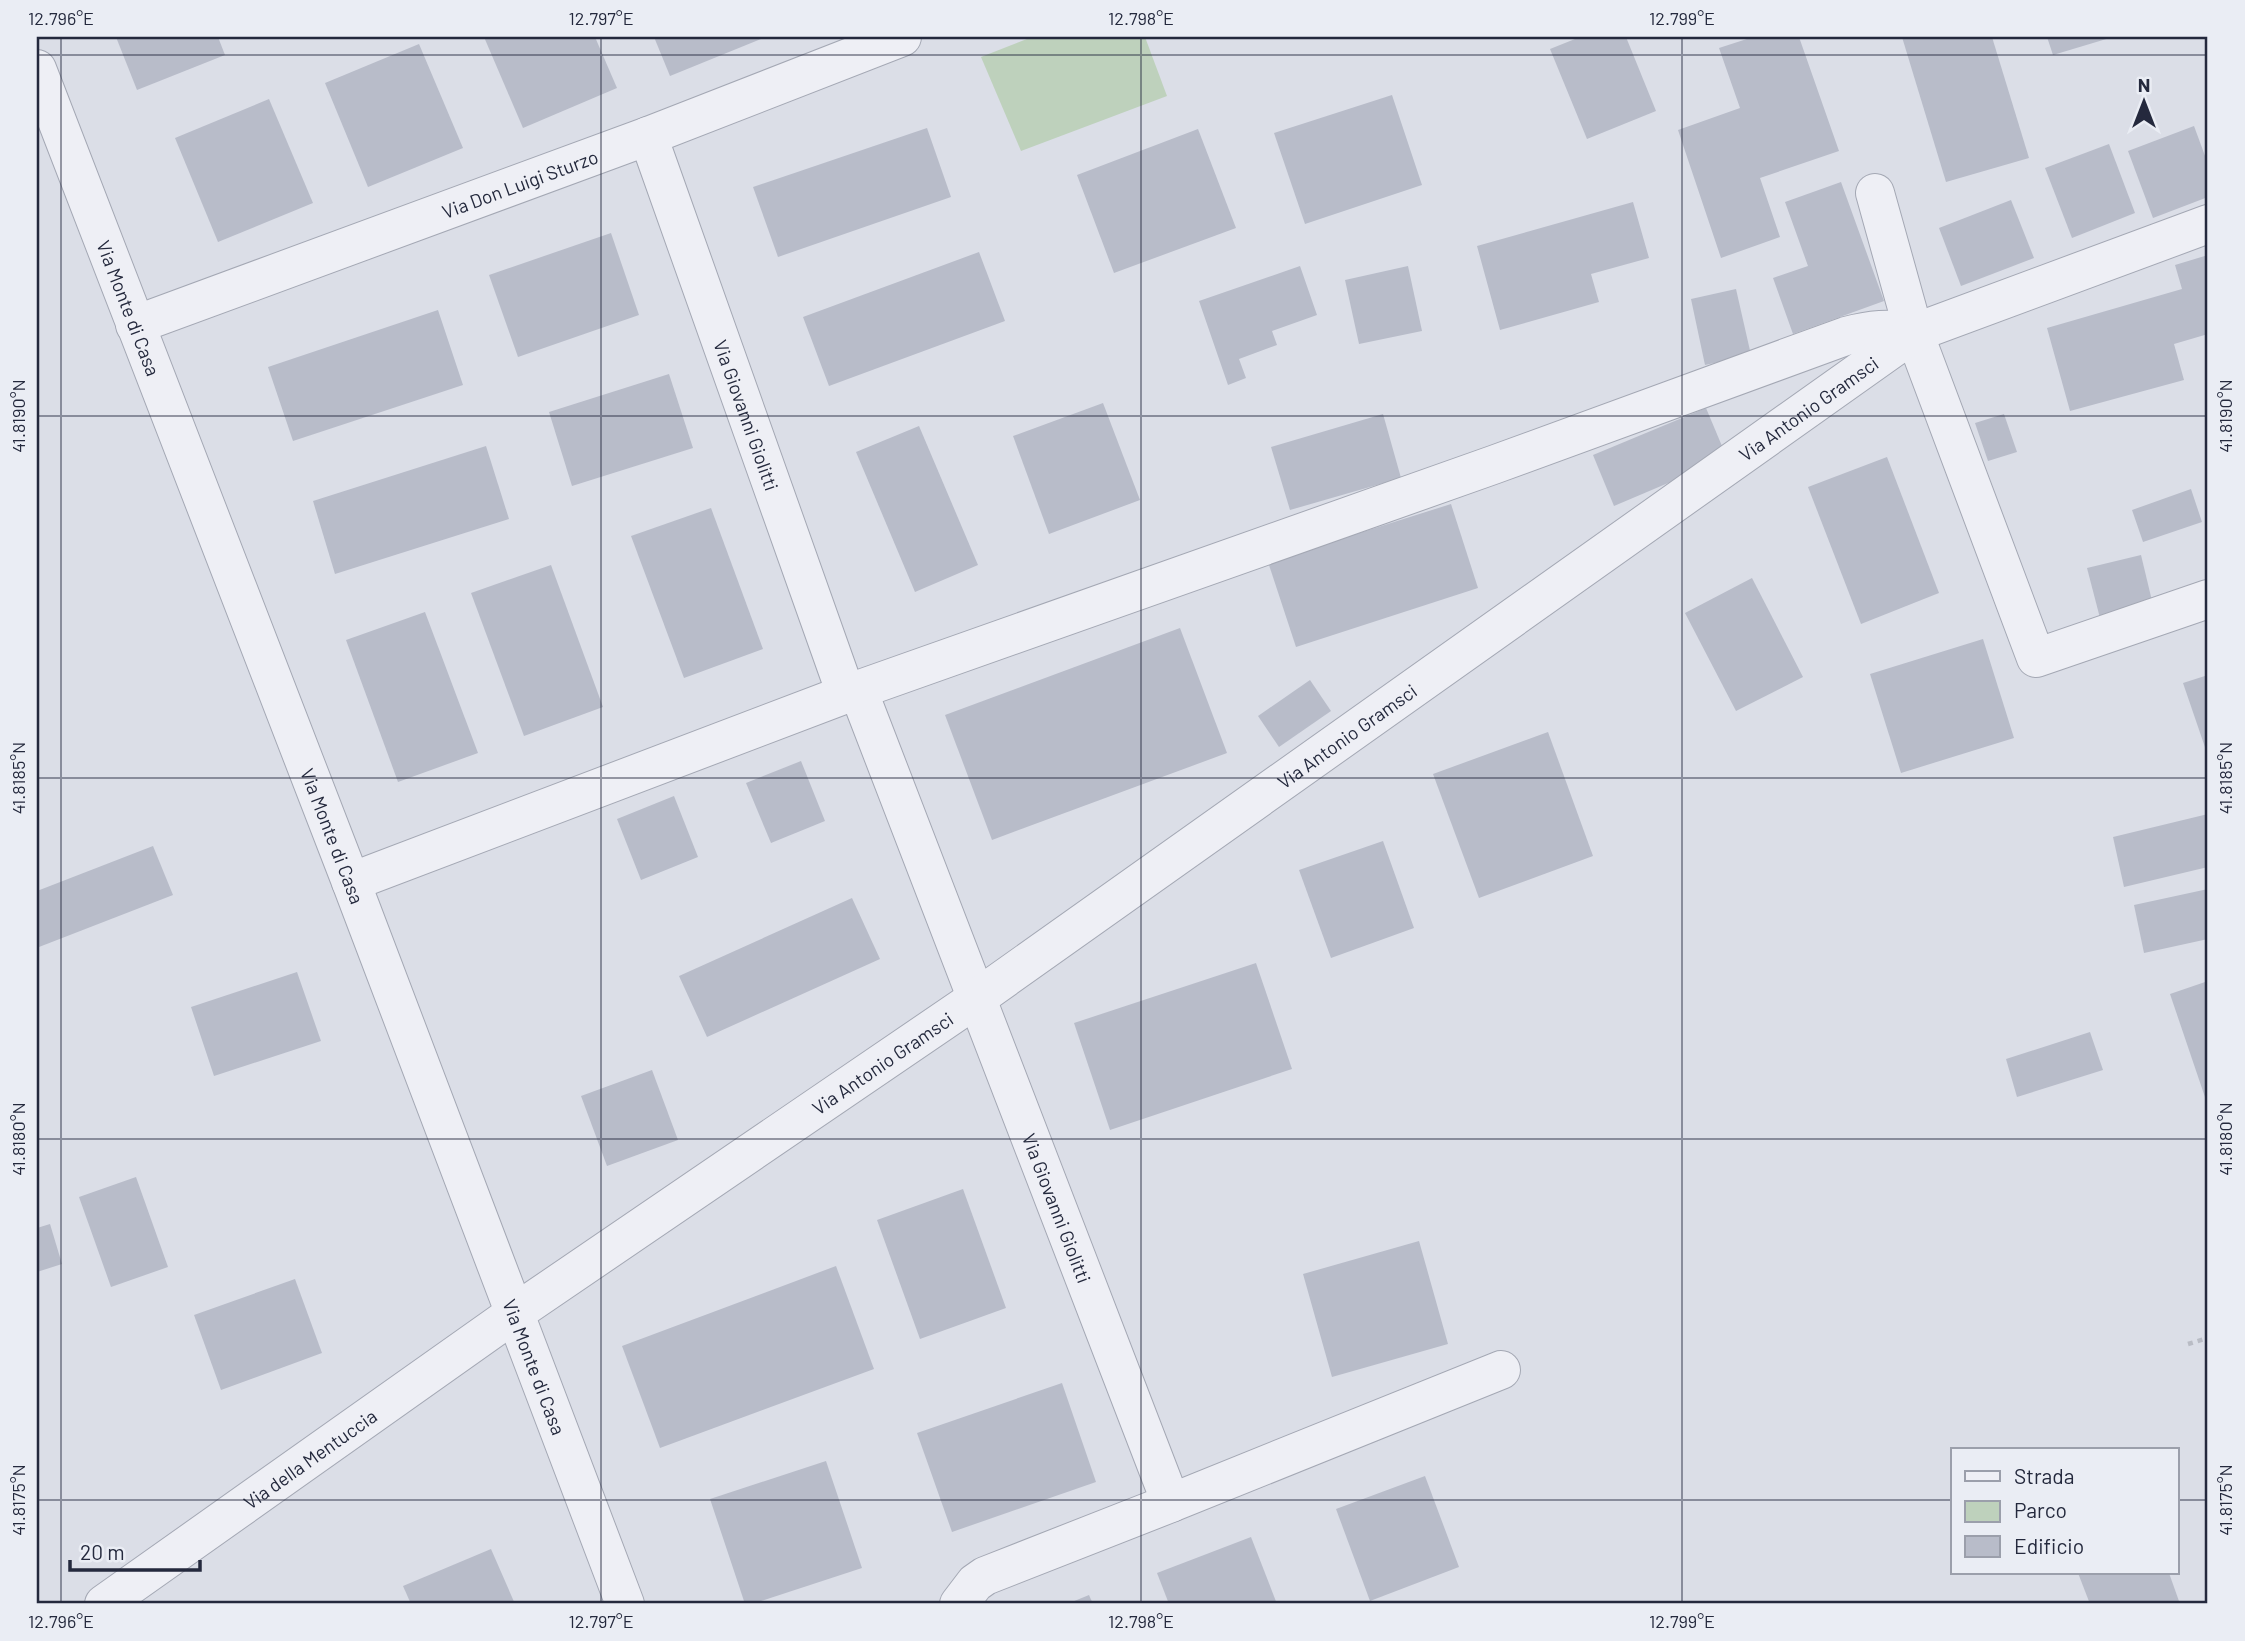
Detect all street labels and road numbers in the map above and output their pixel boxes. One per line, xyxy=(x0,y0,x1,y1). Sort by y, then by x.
street label: Via Don Luigi Sturzo xyxy=(439,144,601,222)
street label: Via Monte di Casa xyxy=(93,237,166,379)
street label: Via Giovanni Giolitti xyxy=(710,336,784,494)
street label: Via Antonio Gramsci xyxy=(1734,351,1882,465)
street label: Via Antonio Gramsci xyxy=(1272,678,1421,793)
street label: Via Monte di Casa xyxy=(297,765,370,907)
street label: Via Antonio Gramsci xyxy=(807,1007,957,1119)
street label: Via Giovanni Giolitti xyxy=(1018,1130,1097,1286)
street label: Via Monte di Casa xyxy=(499,1296,571,1438)
street label: Via della Mentuccia xyxy=(239,1403,381,1513)

